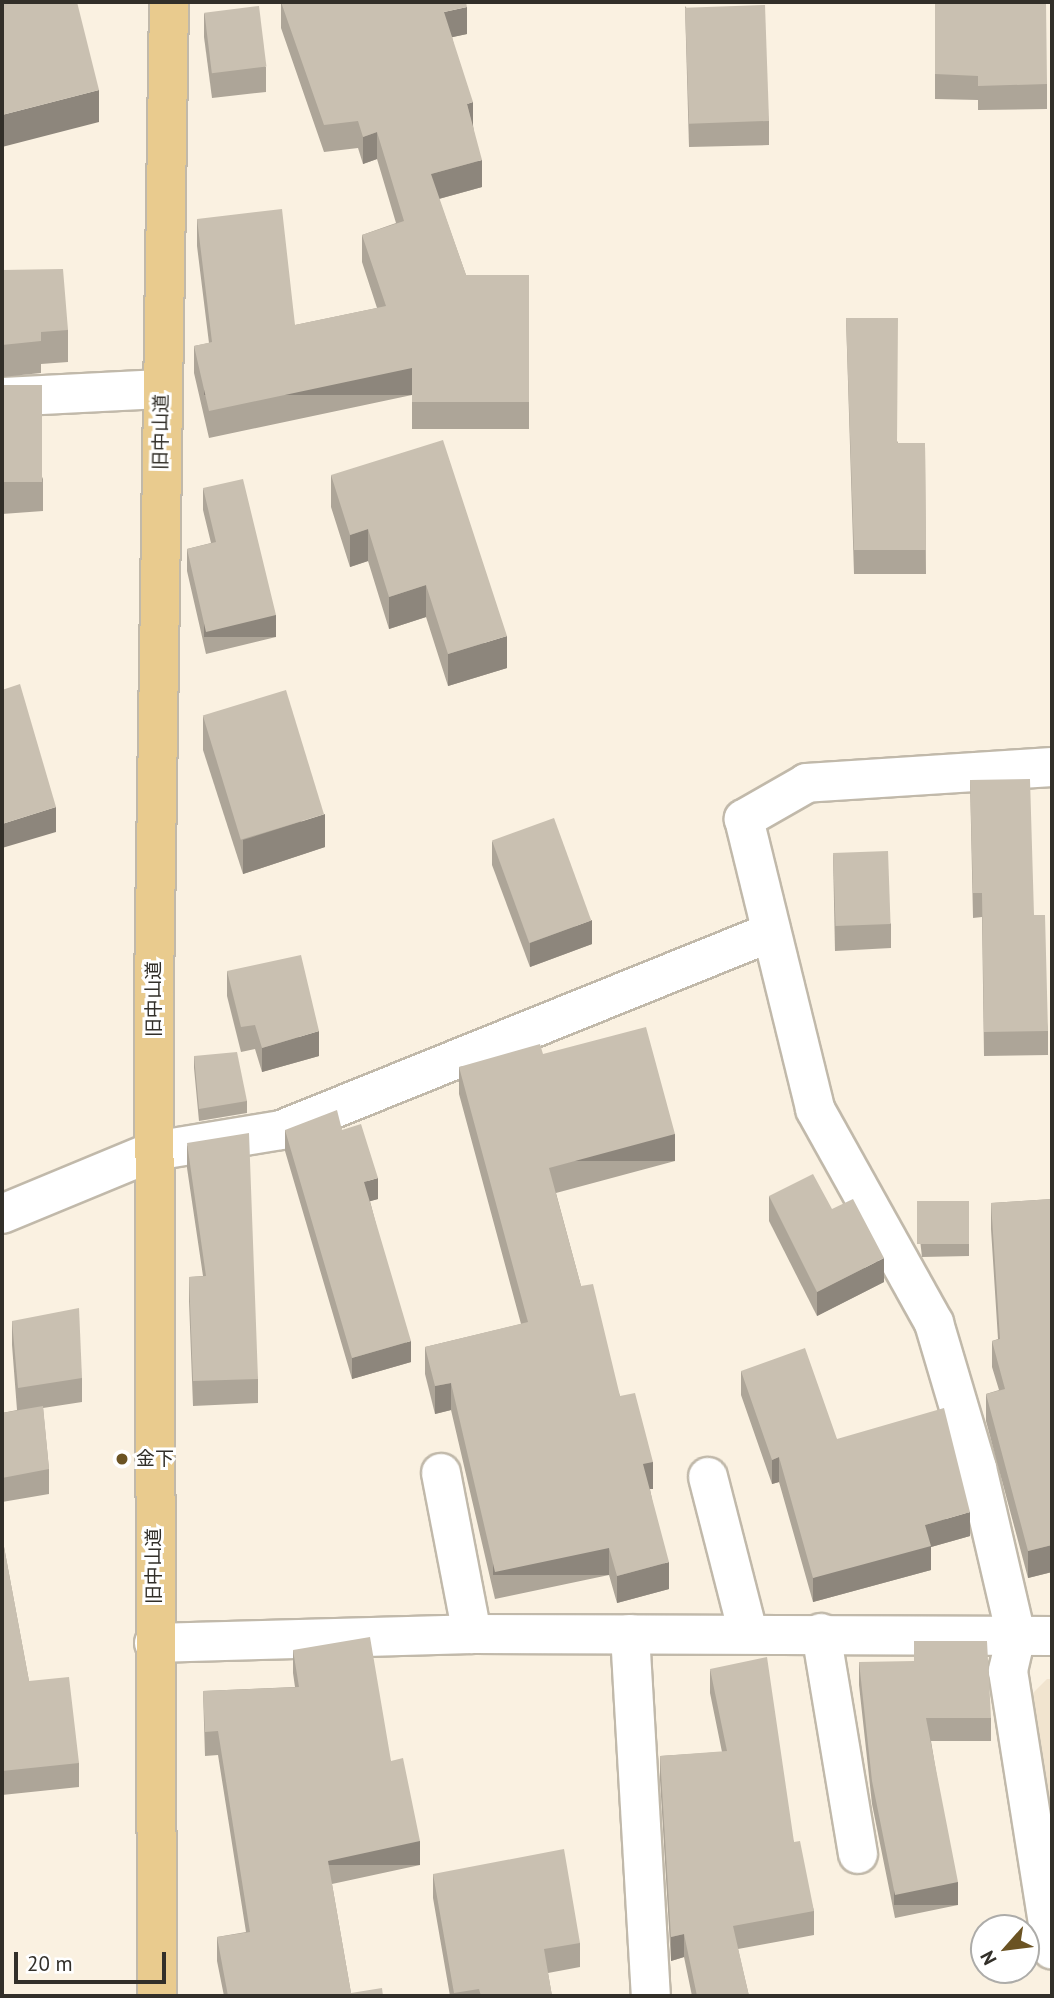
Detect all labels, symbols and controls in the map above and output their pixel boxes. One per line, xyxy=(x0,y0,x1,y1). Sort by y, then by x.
street label: 旧中山道 xyxy=(149,394,173,470)
street label: 旧中山道 xyxy=(143,961,165,1037)
place label: 金下 xyxy=(136,1448,174,1470)
marker: 金下 xyxy=(114,1451,130,1467)
street label: 旧中山道 xyxy=(143,1528,165,1604)
north arrow xyxy=(970,1914,1040,1984)
scale bar xyxy=(18,1938,170,1982)
text: N xyxy=(975,1947,1002,1969)
text: 20 m xyxy=(27,1950,73,1977)

